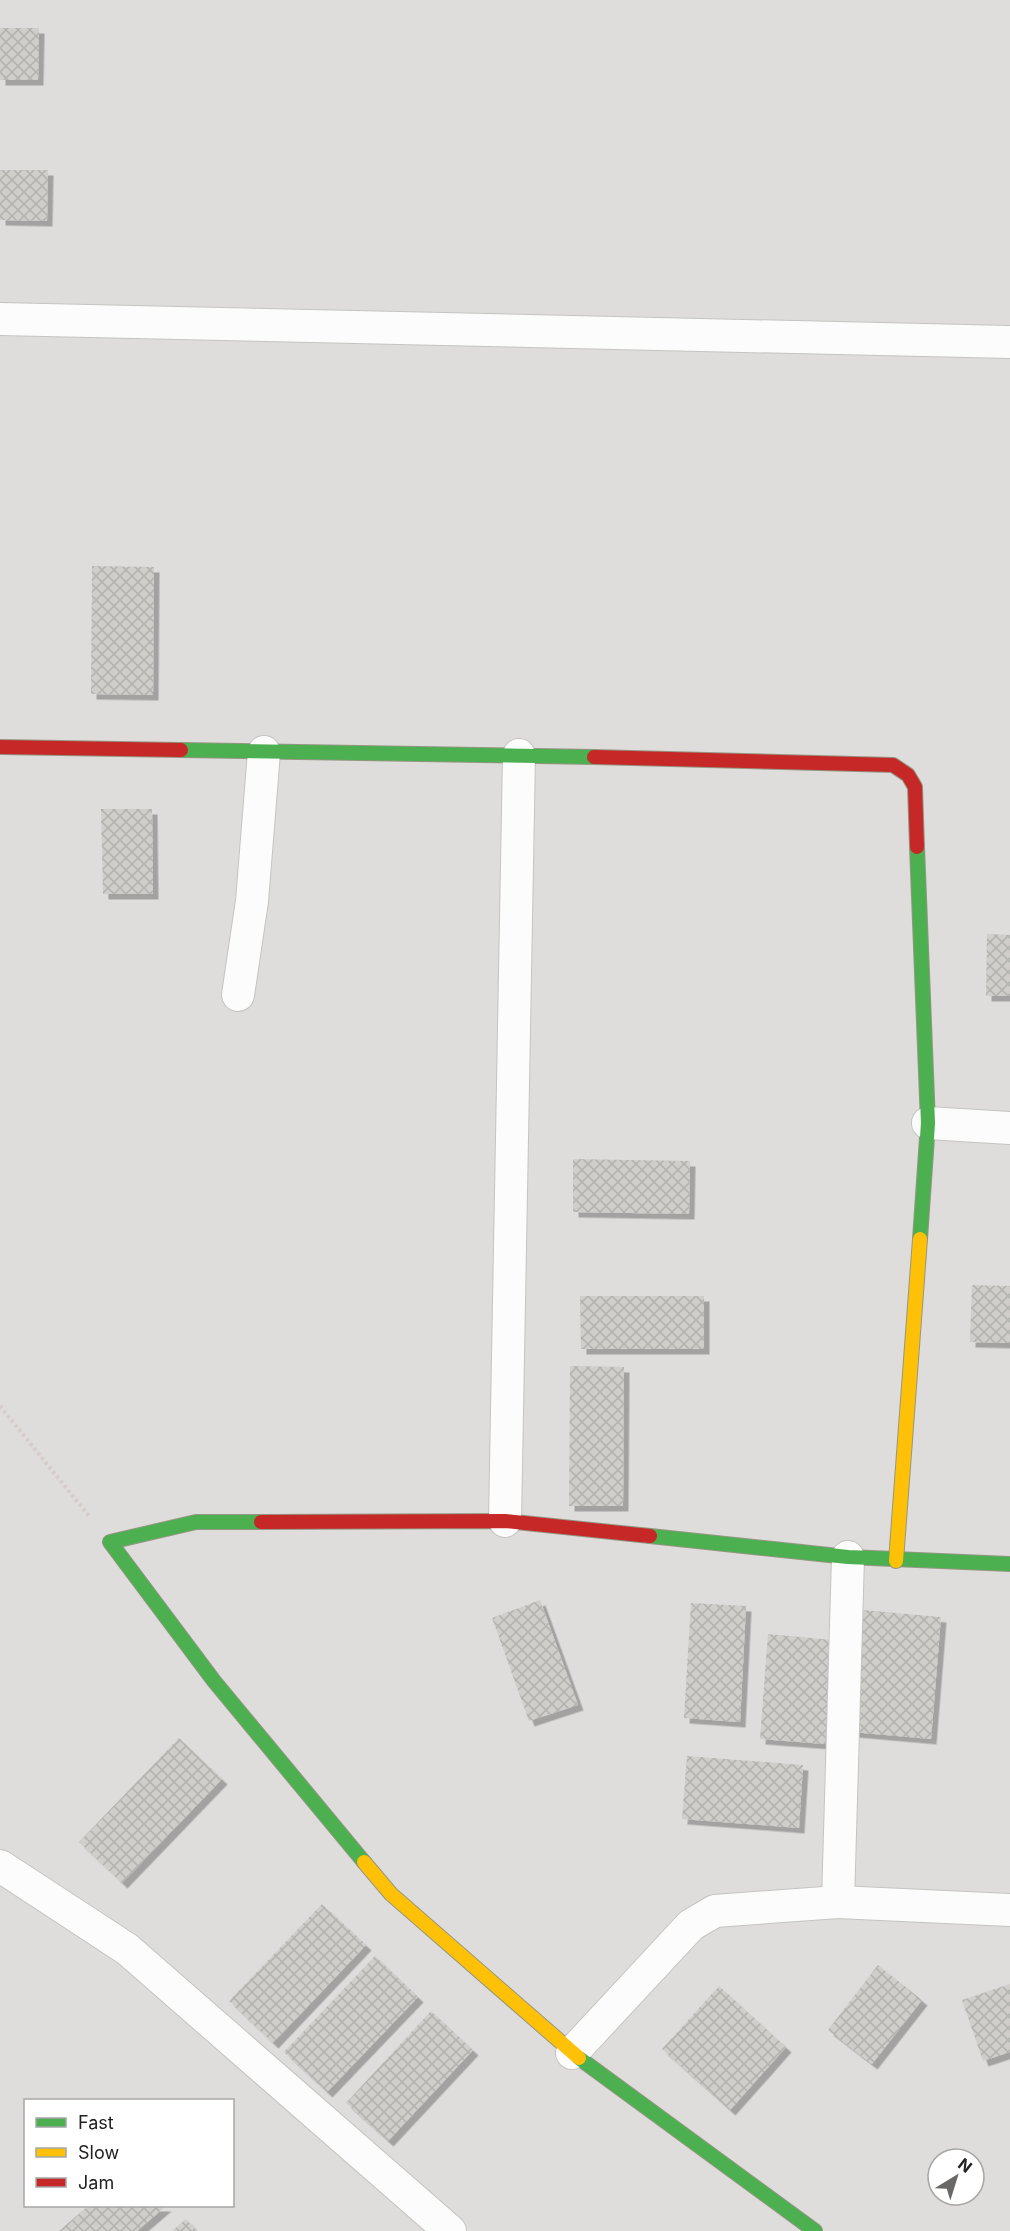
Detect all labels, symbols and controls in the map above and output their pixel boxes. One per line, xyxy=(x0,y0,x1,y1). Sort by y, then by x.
legend xyxy=(24,2099,234,2207)
text: Fast xyxy=(78,2112,114,2133)
text: Slow xyxy=(78,2142,119,2163)
north arrow xyxy=(926,2147,986,2207)
text: N xyxy=(954,2154,976,2177)
text: Jam xyxy=(78,2172,114,2193)

